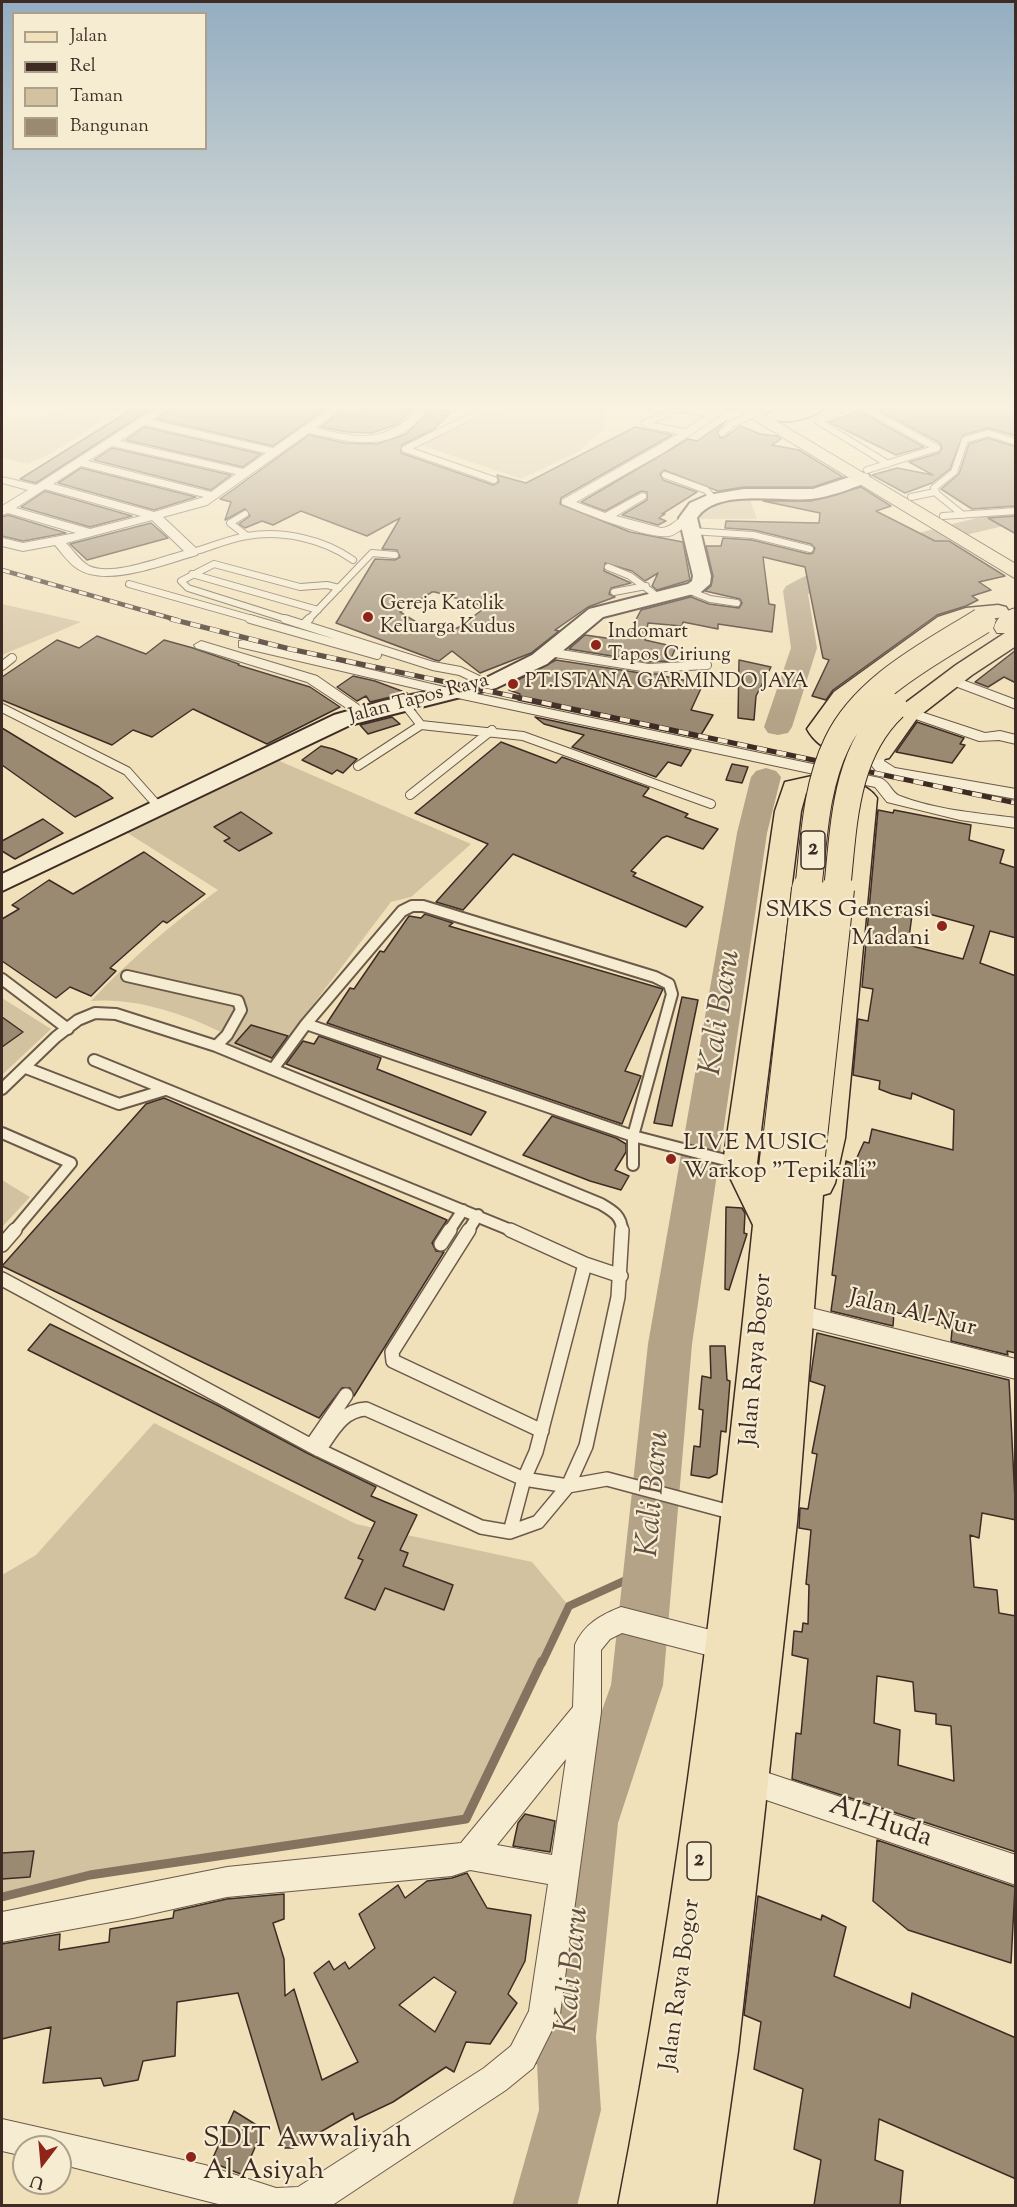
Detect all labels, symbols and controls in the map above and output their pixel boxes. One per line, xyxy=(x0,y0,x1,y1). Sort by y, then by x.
legend xyxy=(12,12,207,150)
text: Jalan xyxy=(70,24,107,50)
text: Rel xyxy=(70,54,96,80)
text: Taman xyxy=(70,84,123,110)
text: Bangunan xyxy=(70,114,149,140)
place label: Gereja Katolik Keluarga Kudus xyxy=(380,594,515,641)
marker: Gereja Katolik Keluarga Kudus xyxy=(361,610,375,624)
place label: Indomart Tapos Ciriung xyxy=(608,622,731,669)
marker: Indomart Tapos Ciriung xyxy=(589,638,603,652)
street label: Jalan Tapos Raya xyxy=(346,670,492,730)
place label: PT.ISTANA GARMINDO JAYA xyxy=(525,672,809,696)
marker: PT.ISTANA GARMINDO JAYA xyxy=(506,677,520,691)
road number: 2 xyxy=(801,831,825,869)
place label: SMKS Generasi Madani xyxy=(765,898,930,954)
marker: SMKS Generasi Madani xyxy=(935,919,949,933)
water label: Kali Baru xyxy=(694,948,752,1078)
place label: LIVE MUSIC Warkop "Tepikali" xyxy=(683,1131,877,1187)
marker: LIVE MUSIC Warkop "Tepikali" xyxy=(664,1152,678,1166)
street label: Jalan Raya Bogor xyxy=(736,1273,780,1447)
street label: Jalan Al-Nur xyxy=(845,1285,979,1345)
water label: Kali Baru xyxy=(631,1429,681,1559)
street label: Al-Huda xyxy=(824,1791,936,1857)
road number: 2 xyxy=(687,1842,711,1880)
street label: Jalan Raya Bogor xyxy=(656,1897,708,2073)
water label: Kali Baru xyxy=(550,1905,600,2035)
place label: SDIT Awwaliyah Al Asiyah xyxy=(203,2124,412,2190)
north arrow xyxy=(12,2135,72,2195)
marker: SDIT Awwaliyah Al Asiyah xyxy=(184,2150,198,2164)
text: U xyxy=(28,2168,47,2194)

